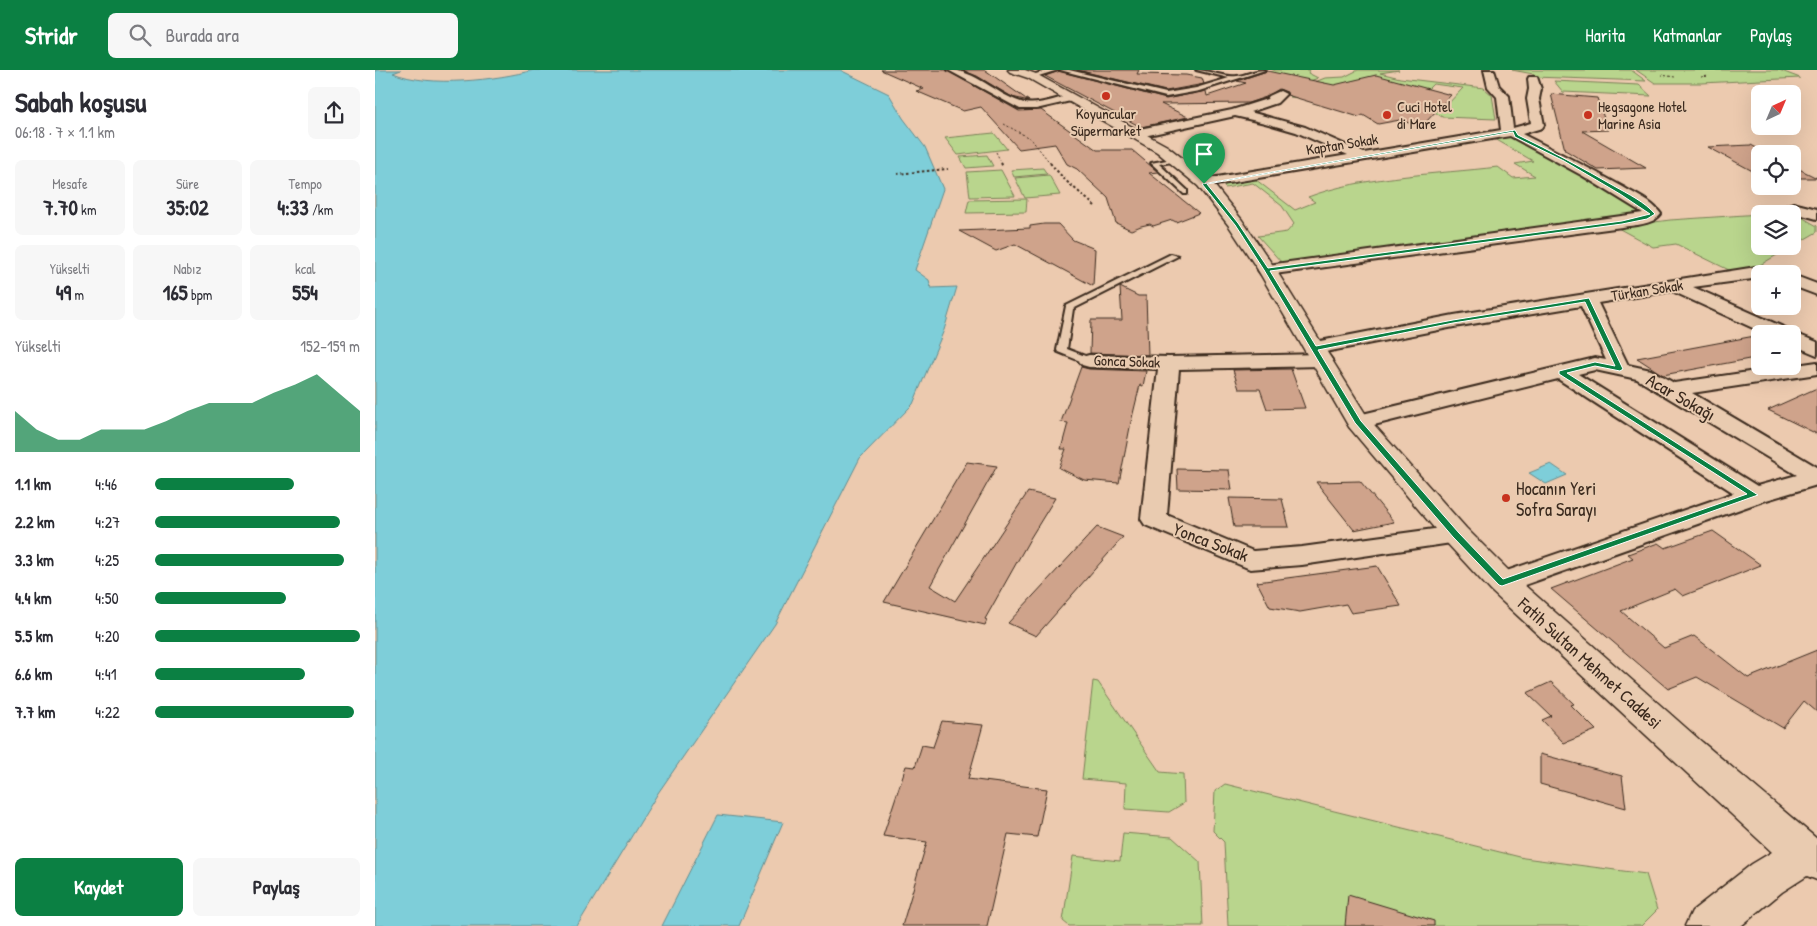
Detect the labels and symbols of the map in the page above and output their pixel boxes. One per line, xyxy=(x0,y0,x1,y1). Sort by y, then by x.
north arrow xyxy=(1751,85,1801,135)
marker: Koyuncular Süpermarket xyxy=(1100,90,1112,102)
place label: Cuci Hotel di Mare xyxy=(1397,96,1452,134)
place label: Hegsagone Hotel Marine Asia xyxy=(1598,96,1686,134)
place label: Koyuncular Süpermarket xyxy=(1071,103,1142,141)
marker: Cuci Hotel di Mare xyxy=(1381,109,1393,121)
marker: Hegsagone Hotel Marine Asia xyxy=(1582,109,1594,121)
street label: Kaptan Sokak xyxy=(1304,128,1380,160)
pin xyxy=(1183,133,1225,184)
street label: Türkan Sokak xyxy=(1610,274,1684,306)
street label: Gonca Sokak xyxy=(1093,349,1161,373)
street label: Acar Sokağı xyxy=(1642,367,1720,427)
place label: Hocanın Yeri Sofra Sarayı xyxy=(1516,476,1597,522)
marker: Hocanın Yeri Sofra Sarayı xyxy=(1500,492,1512,504)
street label: Yonca Sokak xyxy=(1170,516,1253,568)
street label: Fatih Sultan Mehmet Caddesi xyxy=(1512,591,1667,734)

